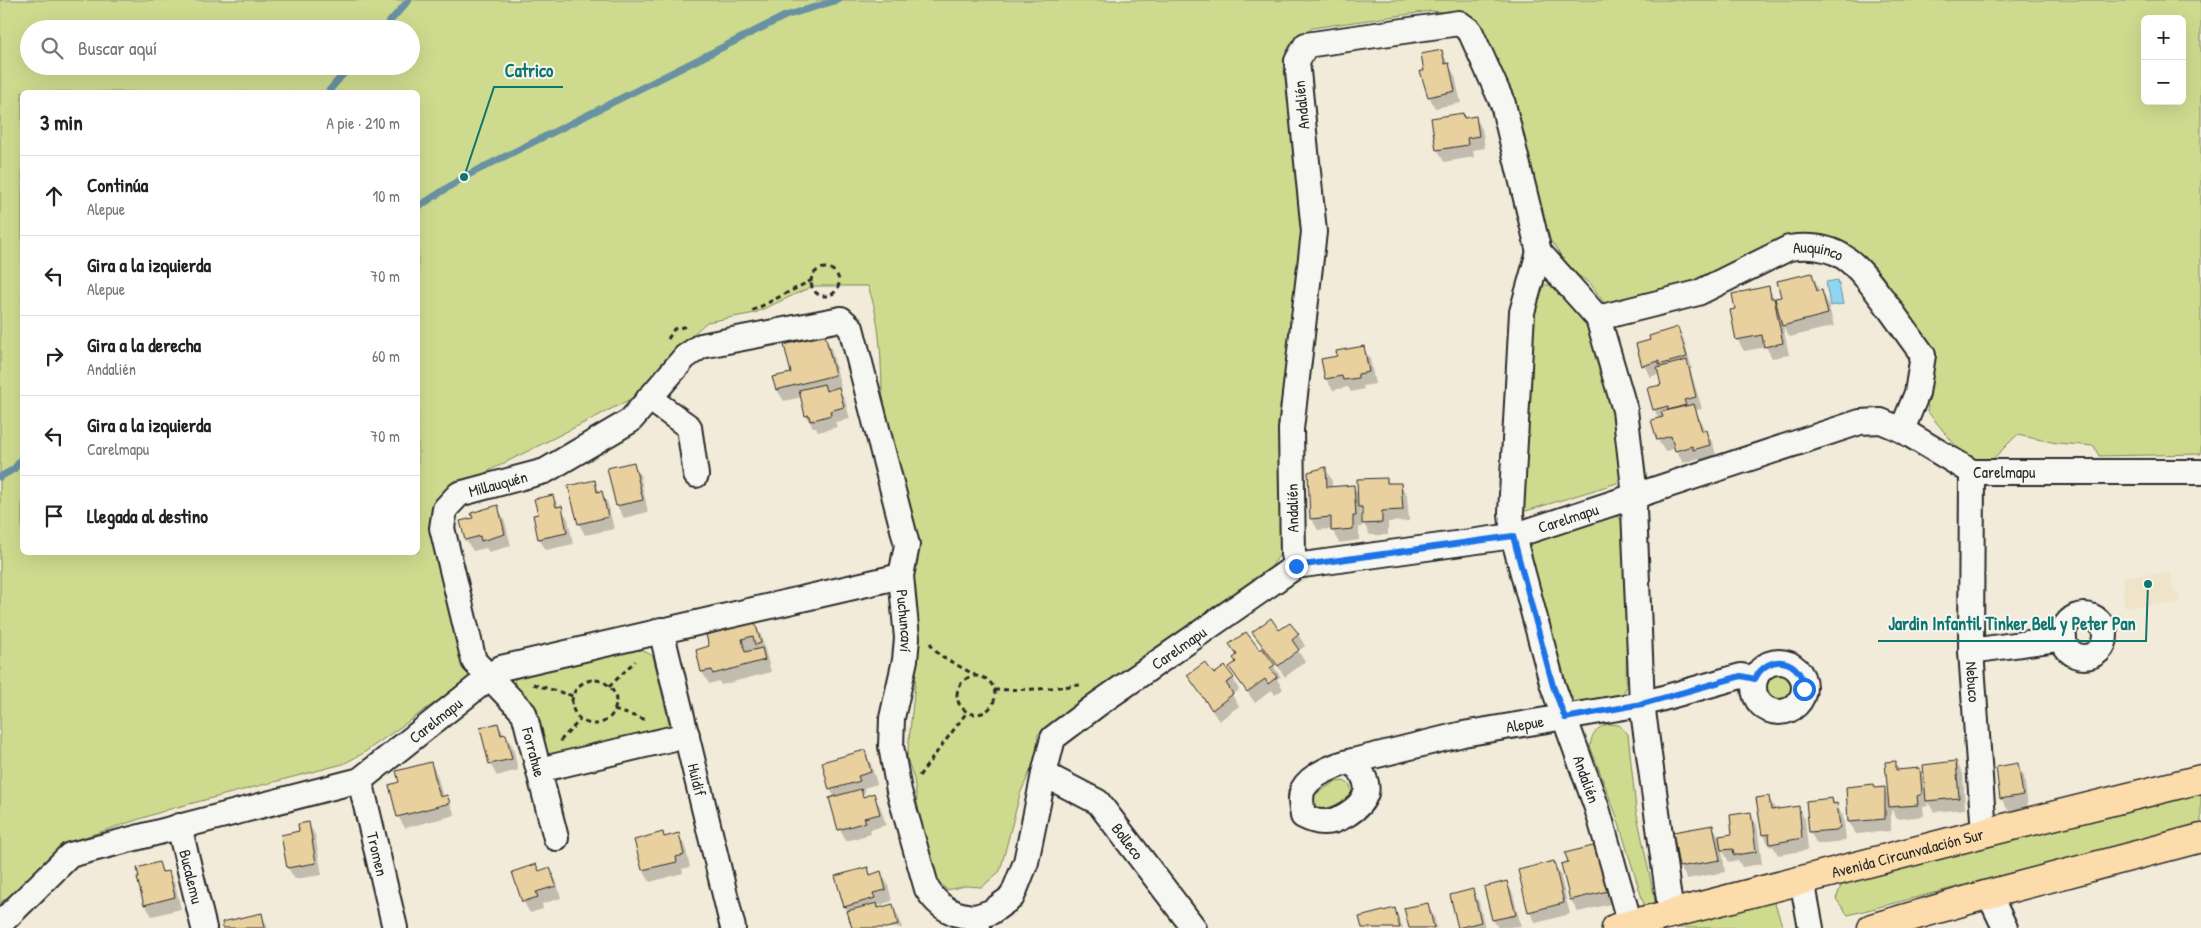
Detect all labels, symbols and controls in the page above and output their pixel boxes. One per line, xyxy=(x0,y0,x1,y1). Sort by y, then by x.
map controls xyxy=(2141,15,2186,105)
button: + xyxy=(2141,15,2186,60)
search box xyxy=(20,20,420,75)
icon: search xyxy=(38,34,66,62)
text: Buscar aquí xyxy=(78,35,157,61)
callout: Catrico xyxy=(494,54,563,87)
text: Catrico xyxy=(505,58,554,83)
button: − xyxy=(2141,60,2186,105)
street label: Andalién xyxy=(1287,79,1315,131)
text: 3 min xyxy=(40,108,83,137)
text: A pie · 210 m xyxy=(326,112,400,134)
text: Continúa xyxy=(87,172,148,198)
icon: ahead xyxy=(40,182,68,210)
text: 10 m xyxy=(372,185,400,207)
text: Alepue xyxy=(87,198,125,220)
street label: Auquinco xyxy=(1792,236,1848,266)
text: Gira a la izquierda xyxy=(87,252,211,278)
icon: left xyxy=(40,262,68,290)
text: 70 m xyxy=(370,265,400,287)
text: Alepue xyxy=(87,278,125,300)
text: Gira a la derecha xyxy=(87,332,201,358)
icon: right xyxy=(40,342,68,370)
text: 60 m xyxy=(372,345,400,367)
text: Andalién xyxy=(87,358,136,380)
text: Gira a la izquierda xyxy=(87,412,211,438)
icon: left xyxy=(40,422,68,450)
text: 70 m xyxy=(370,425,400,447)
text: Carelmapu xyxy=(87,438,149,460)
street label: Carelmapu xyxy=(1973,461,2036,483)
street label: Millauquén xyxy=(466,465,530,502)
street label: Andalién xyxy=(1281,483,1303,533)
street label: Carelmapu xyxy=(1535,498,1602,538)
icon: arrive xyxy=(40,502,68,530)
text: Llegada al destino xyxy=(87,503,208,529)
route end xyxy=(1285,555,1308,578)
street label: Puchuncaví xyxy=(891,588,918,653)
callout: Jardin Infantil Tinker Bell y Peter Pan xyxy=(1878,608,2146,641)
text: Jardin Infantil Tinker Bell y Peter Pan xyxy=(1888,611,2136,637)
street label: Carelmapu xyxy=(1147,621,1211,675)
street label: Nebuco xyxy=(1961,661,1986,703)
route start xyxy=(1793,678,1816,701)
street label: Carelmapu xyxy=(404,692,467,748)
street label: Alepue xyxy=(1504,710,1546,738)
street label: Forrahue xyxy=(517,724,551,780)
street label: Andalién xyxy=(1568,752,1605,806)
street label: Huidif xyxy=(683,761,712,799)
street label: Bolleco xyxy=(1107,818,1149,864)
street label: Avenida Circunvalación Sur xyxy=(1829,823,1986,883)
street label: Tromen xyxy=(362,830,393,878)
street label: Bucalemu xyxy=(174,847,209,906)

